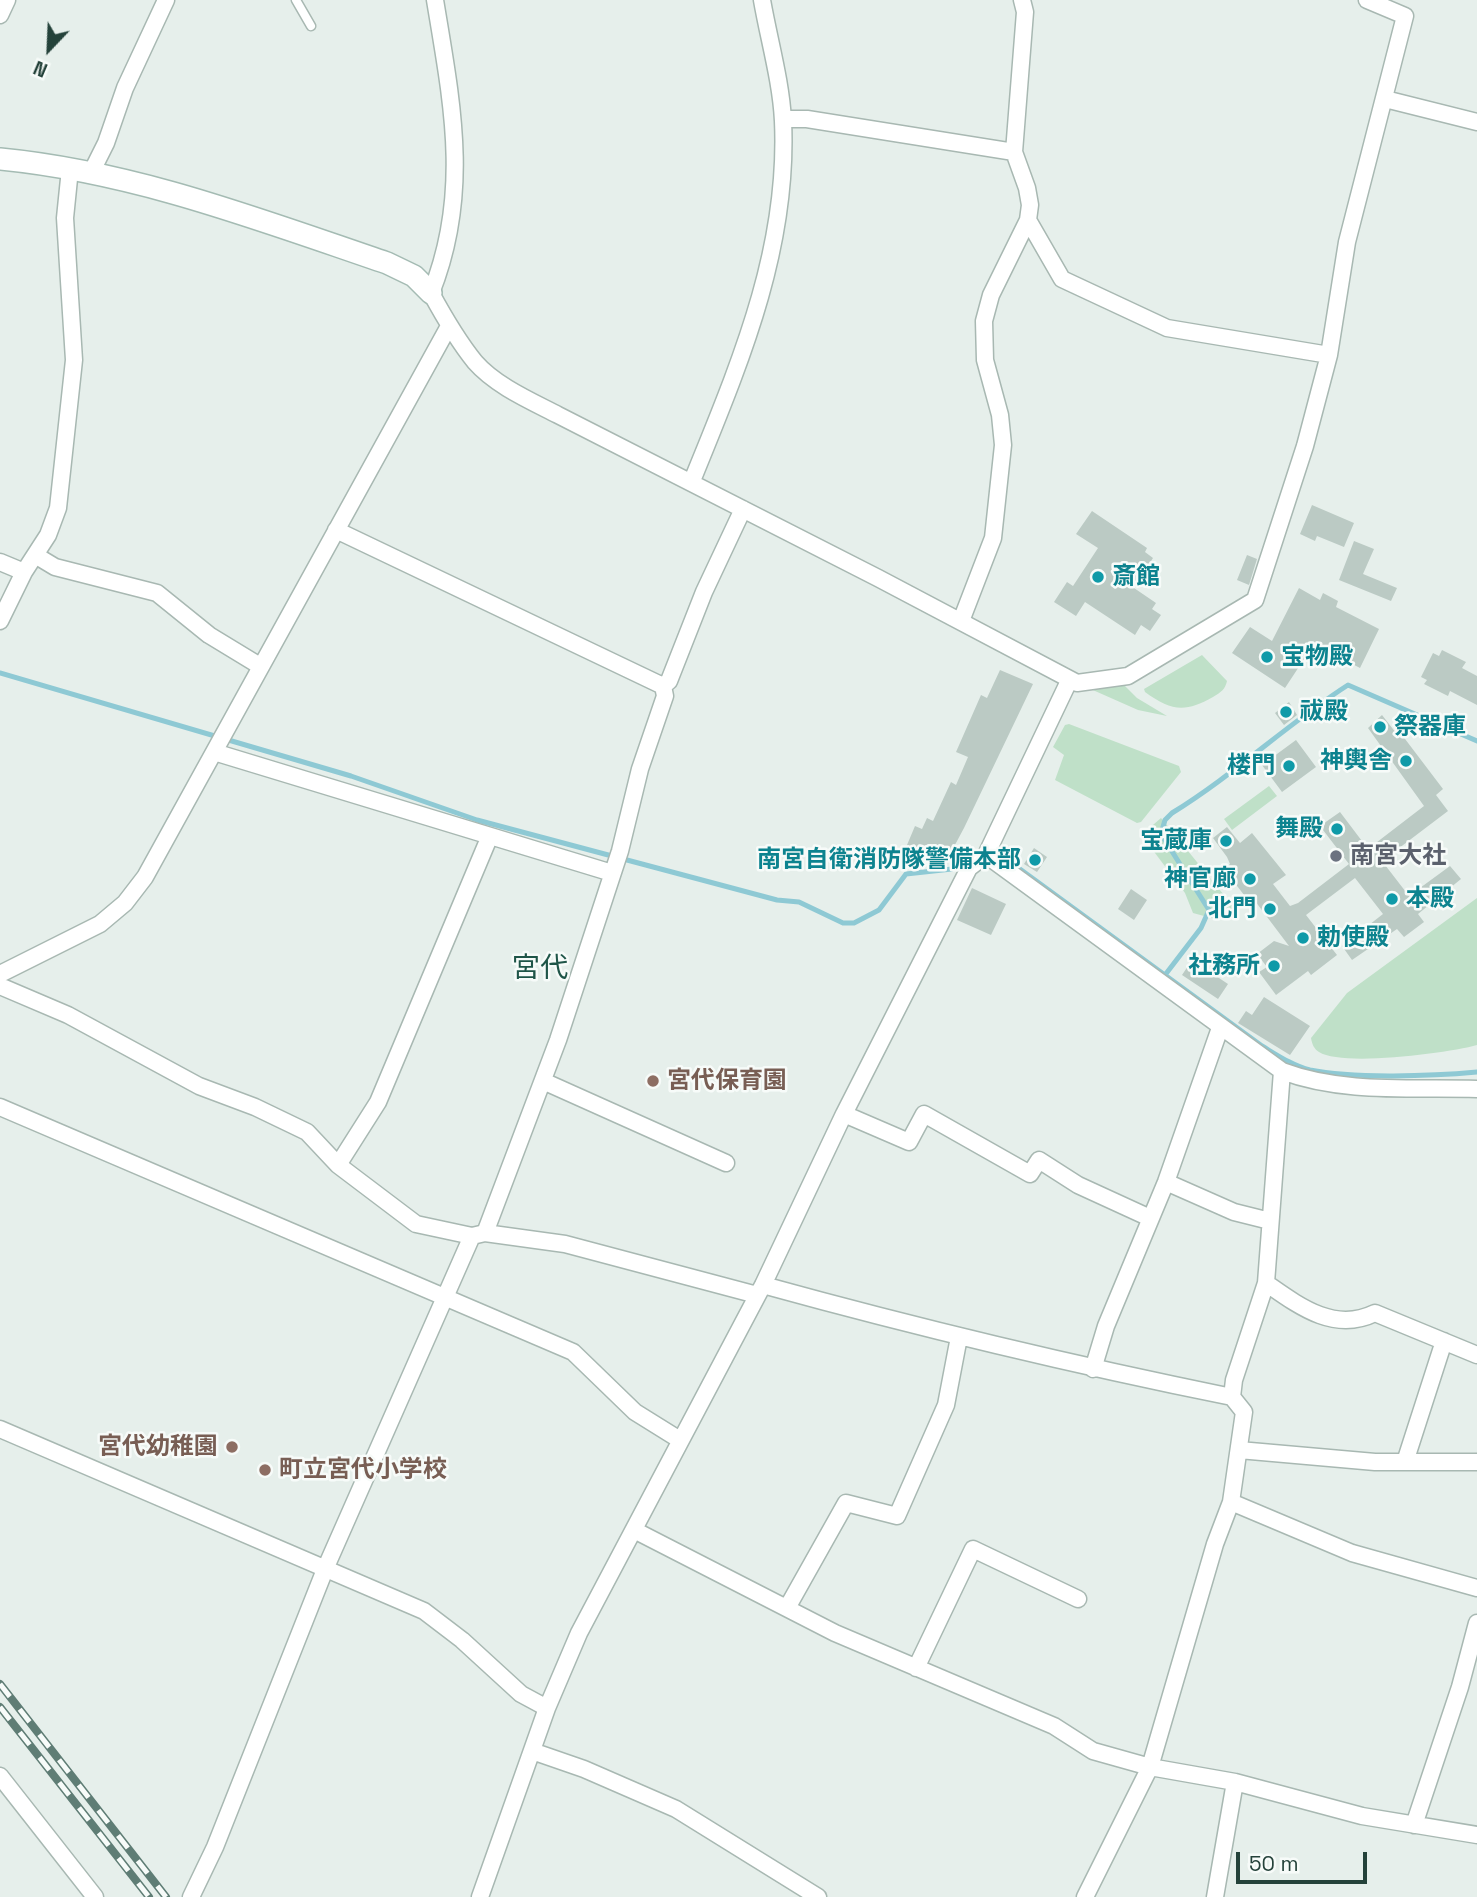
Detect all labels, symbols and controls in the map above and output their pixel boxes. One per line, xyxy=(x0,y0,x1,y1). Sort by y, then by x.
north arrow xyxy=(14,14,84,84)
text: N xyxy=(30,55,51,83)
place label: 斎館 xyxy=(1112,563,1160,591)
marker: 斎館 xyxy=(1090,569,1106,585)
place label: 宝物殿 xyxy=(1281,643,1353,671)
marker: 宝物殿 xyxy=(1259,649,1275,665)
place label: 祓殿 xyxy=(1300,698,1348,726)
marker: 祓殿 xyxy=(1278,704,1294,720)
place label: 祭器庫 xyxy=(1394,713,1466,741)
marker: 祭器庫 xyxy=(1372,719,1388,735)
place label: 神輿舎 xyxy=(1320,747,1392,775)
place label: 楼門 xyxy=(1227,752,1275,780)
marker: 神輿舎 xyxy=(1398,753,1414,769)
marker: 楼門 xyxy=(1281,758,1297,774)
place label: 舞殿 xyxy=(1275,815,1323,843)
marker: 舞殿 xyxy=(1329,821,1345,837)
place label: 宝蔵庫 xyxy=(1140,827,1212,855)
marker: 宝蔵庫 xyxy=(1218,833,1234,849)
place label: 南宮大社 xyxy=(1350,842,1446,870)
place label: 南宮自衛消防隊警備本部 xyxy=(757,846,1021,874)
marker: 南宮大社 xyxy=(1328,848,1344,864)
marker: 南宮自衛消防隊警備本部 xyxy=(1027,852,1043,868)
place label: 神官廊 xyxy=(1164,865,1236,893)
marker: 神官廊 xyxy=(1242,871,1258,887)
place label: 本殿 xyxy=(1406,885,1454,913)
marker: 本殿 xyxy=(1384,891,1400,907)
place label: 北門 xyxy=(1208,895,1256,923)
marker: 北門 xyxy=(1262,901,1278,917)
place label: 勅使殿 xyxy=(1317,924,1389,952)
marker: 勅使殿 xyxy=(1295,930,1311,946)
district label: 宮代 xyxy=(512,952,568,986)
place label: 社務所 xyxy=(1188,952,1260,980)
marker: 社務所 xyxy=(1266,958,1282,974)
place label: 宮代保育園 xyxy=(667,1067,787,1095)
marker: 宮代保育園 xyxy=(645,1073,661,1089)
place label: 宮代幼稚園 xyxy=(98,1433,218,1461)
marker: 宮代幼稚園 xyxy=(224,1439,240,1455)
place label: 町立宮代小学校 xyxy=(279,1456,447,1484)
marker: 町立宮代小学校 xyxy=(257,1462,273,1478)
scale bar xyxy=(1239,1838,1370,1882)
text: 50 m xyxy=(1249,1850,1299,1877)

